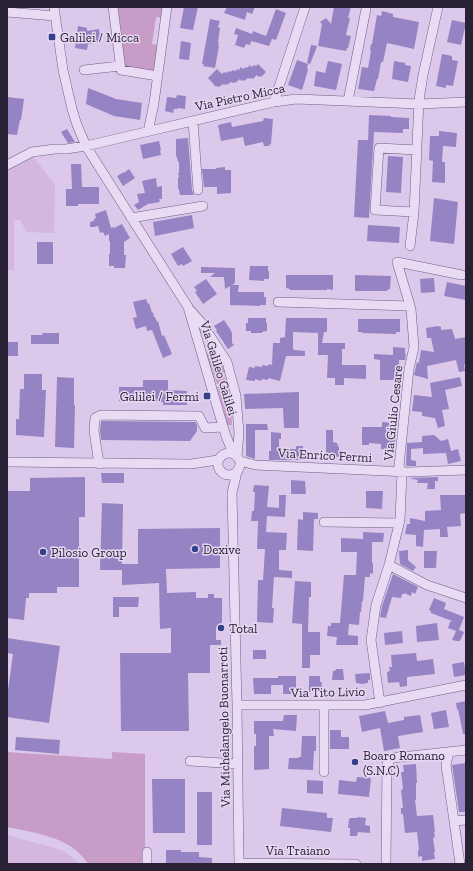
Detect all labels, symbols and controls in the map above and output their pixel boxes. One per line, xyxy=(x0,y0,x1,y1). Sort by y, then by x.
place label: Galilei / Micca xyxy=(60,30,140,45)
marker: Galilei / Micca xyxy=(47,32,57,42)
street label: Via Pietro Micca xyxy=(193,80,287,114)
street label: Via Galileo Galilei xyxy=(197,318,241,417)
street label: Via Giulio Cesare xyxy=(380,365,405,462)
place label: Galilei / Fermi xyxy=(120,389,199,404)
marker: Galilei / Fermi xyxy=(202,391,212,401)
street label: Via Enrico Fermi xyxy=(277,445,373,465)
place label: Dexive xyxy=(203,542,241,557)
marker: Dexive xyxy=(190,544,200,554)
place label: Pilosio Group xyxy=(51,545,127,560)
marker: Pilosio Group xyxy=(38,547,48,557)
place label: Total xyxy=(229,621,258,636)
marker: Total xyxy=(216,623,226,633)
street label: Via Michelangelo Buonarroti xyxy=(215,646,233,808)
street label: Via Tito Livio xyxy=(290,684,366,700)
place label: Boaro Romano (S.N.C) xyxy=(363,748,445,778)
marker: Boaro Romano (S.N.C) xyxy=(350,757,360,767)
street label: Via Traiano xyxy=(265,843,331,858)

